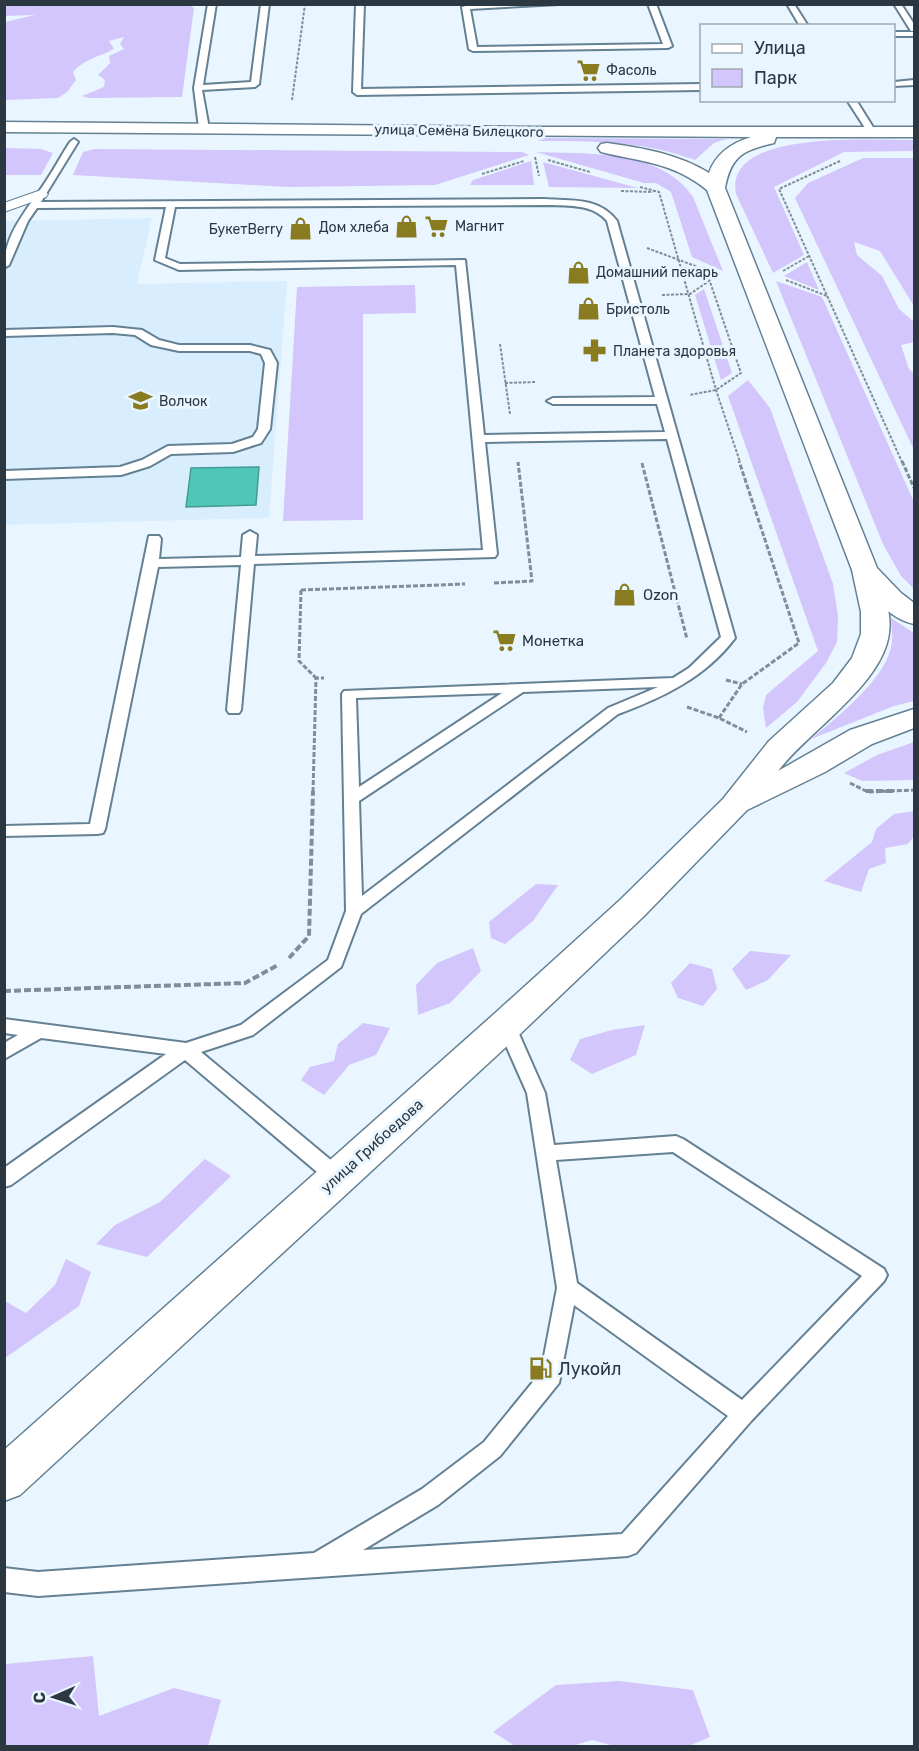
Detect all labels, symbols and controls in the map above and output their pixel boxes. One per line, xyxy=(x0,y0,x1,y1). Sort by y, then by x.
legend xyxy=(700,24,895,102)
text: Улица xyxy=(754,37,806,59)
supermarket icon: Фасоль xyxy=(575,57,601,83)
place label: Фасоль xyxy=(606,62,656,79)
text: Парк xyxy=(754,67,798,89)
street label: улица Семёна Билецкого xyxy=(374,121,544,141)
supermarket icon: Магнит xyxy=(424,213,450,239)
shop icon: Дом хлеба xyxy=(394,214,420,240)
shop icon: БукетBerry xyxy=(288,216,314,242)
place label: Магнит xyxy=(455,218,504,235)
place label: Дом хлеба xyxy=(319,219,389,236)
place label: БукетBerry xyxy=(209,221,283,238)
shop icon: Домашний пекарь xyxy=(565,259,591,285)
place label: Домашний пекарь xyxy=(596,264,718,281)
shop icon: Бристоль xyxy=(575,296,601,322)
place label: Бристоль xyxy=(606,301,670,318)
pharmacy icon: Планета здоровья xyxy=(582,338,608,364)
place label: Планета здоровья xyxy=(613,343,736,360)
school or university icon: Волчок xyxy=(128,388,154,414)
place label: Волчок xyxy=(159,393,208,410)
shop icon: Ozon xyxy=(612,582,638,608)
place label: Ozon xyxy=(643,586,678,604)
supermarket icon: Монетка xyxy=(491,628,517,654)
place label: Монетка xyxy=(522,632,584,650)
street label: улица Грибоедова xyxy=(317,1095,427,1197)
fuel station icon: Лукойл xyxy=(527,1356,553,1382)
place label: Лукойл xyxy=(558,1358,622,1380)
north arrow xyxy=(24,1667,84,1727)
text: С xyxy=(30,1692,49,1704)

